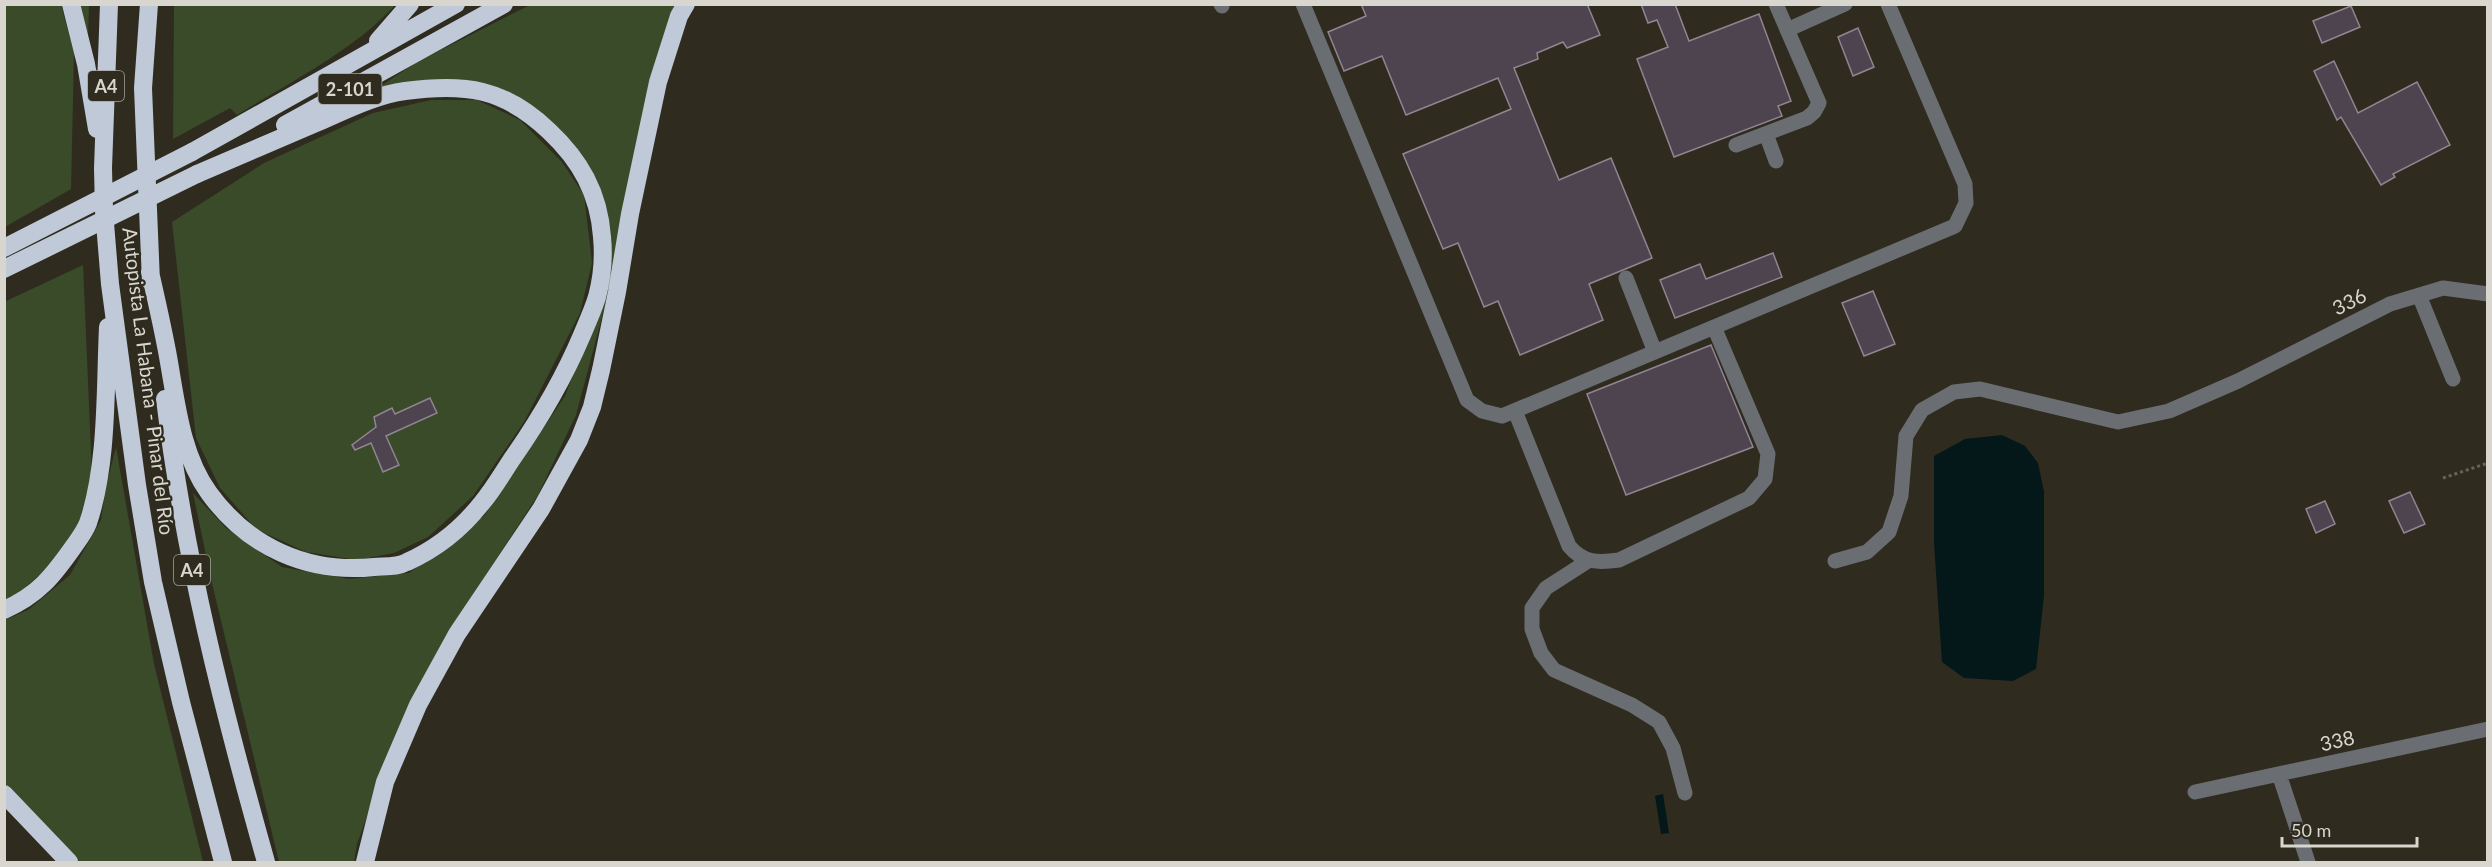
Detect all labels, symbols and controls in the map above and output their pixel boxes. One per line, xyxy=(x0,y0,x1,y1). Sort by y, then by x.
road number: A4 xyxy=(88,71,124,101)
road number: 2-101 xyxy=(318,74,382,104)
street label: Autopista La Habana - Pinar del Río xyxy=(118,226,180,536)
street label: 336 xyxy=(2328,282,2370,320)
road number: A4 xyxy=(174,555,210,585)
street label: 338 xyxy=(2317,725,2357,755)
scale bar xyxy=(2282,810,2417,848)
text: 50 m xyxy=(2291,819,2331,841)

